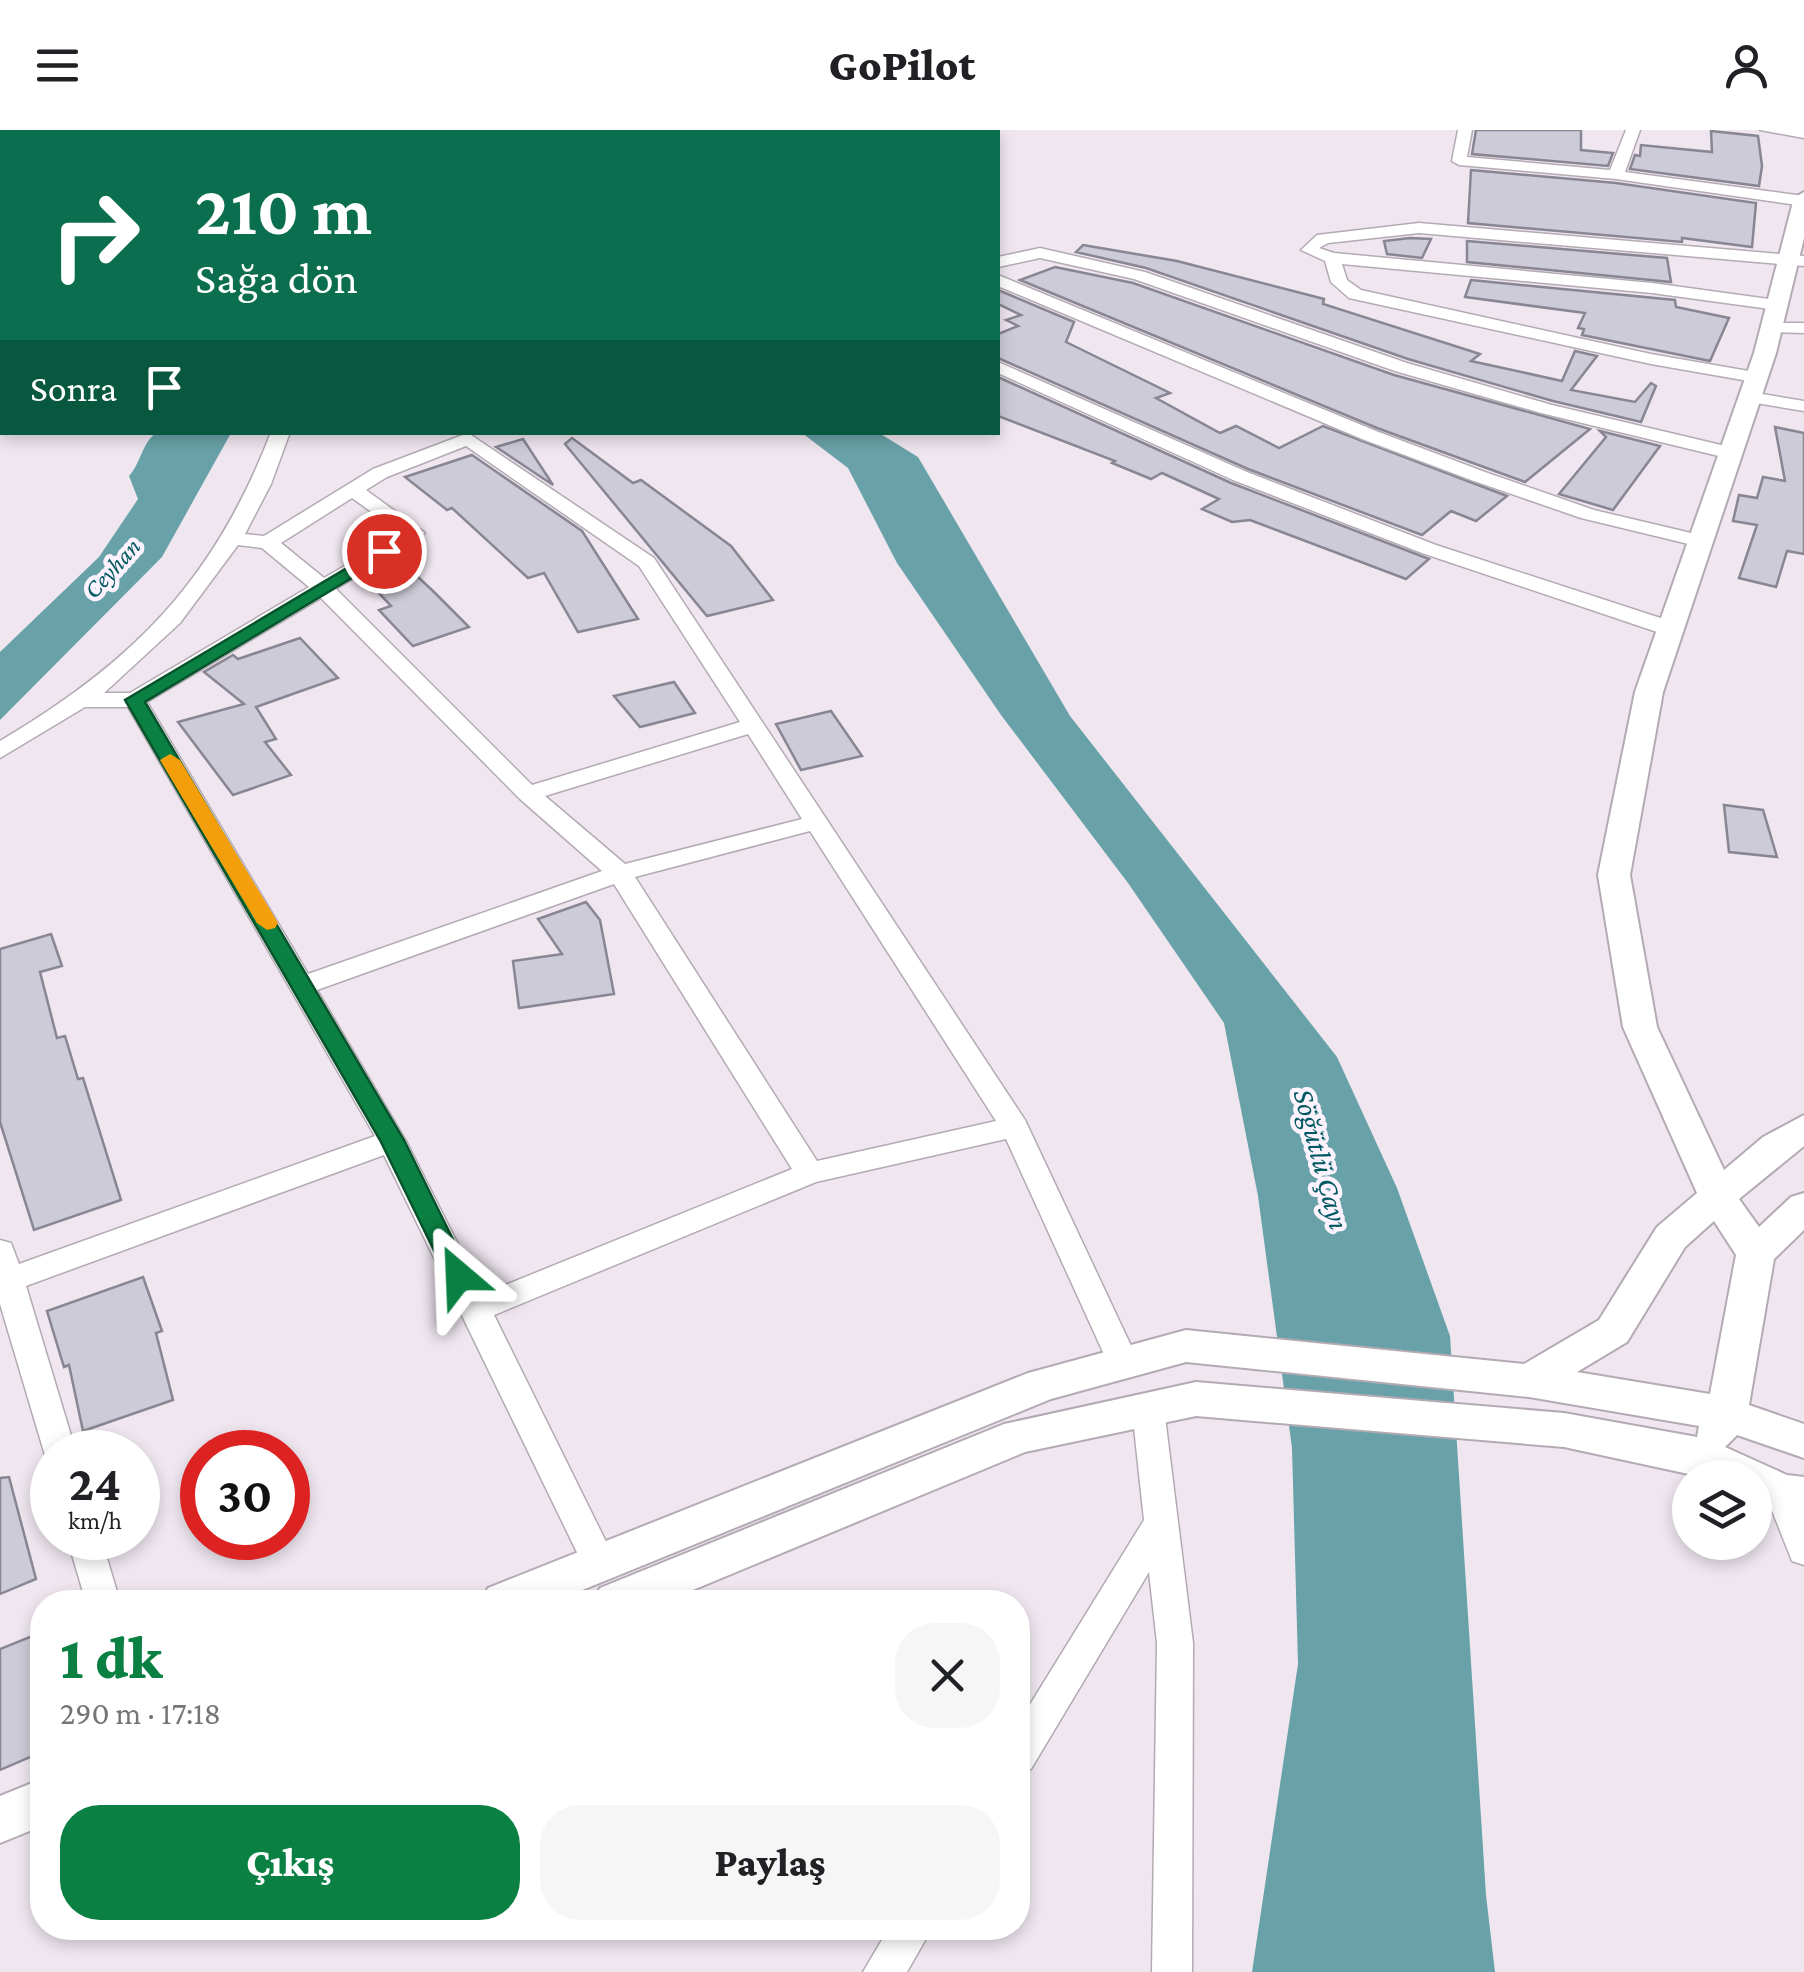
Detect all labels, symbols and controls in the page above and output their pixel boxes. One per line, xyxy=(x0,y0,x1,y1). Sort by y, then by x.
icon: menu xyxy=(30,38,85,93)
icon: person xyxy=(1719,38,1774,93)
text: GoPilot xyxy=(829,40,975,90)
icon: right xyxy=(30,170,160,300)
text: 210 m xyxy=(195,171,372,249)
text: Sağa dön xyxy=(195,253,358,303)
icon: arrive xyxy=(137,360,192,415)
text: Sonra xyxy=(30,367,117,409)
pin xyxy=(342,509,427,594)
icon: arrive xyxy=(357,524,412,579)
water label: Ceyhan xyxy=(78,533,147,604)
water label: Söğütlü Çayı xyxy=(1286,1085,1357,1233)
position arrow xyxy=(407,1224,511,1328)
speed limit sign: 30 xyxy=(180,1430,310,1560)
text: 24 xyxy=(69,1455,121,1511)
map controls xyxy=(1672,1460,1772,1560)
button: layers xyxy=(1672,1460,1772,1560)
text: km/h xyxy=(68,1507,122,1534)
button: close xyxy=(895,1623,1000,1728)
text: 1 dk xyxy=(60,1624,162,1691)
text: 290 m · 17:18 xyxy=(60,1695,221,1731)
button: Çıkış xyxy=(60,1805,520,1920)
button: Paylaş xyxy=(540,1805,1000,1920)

